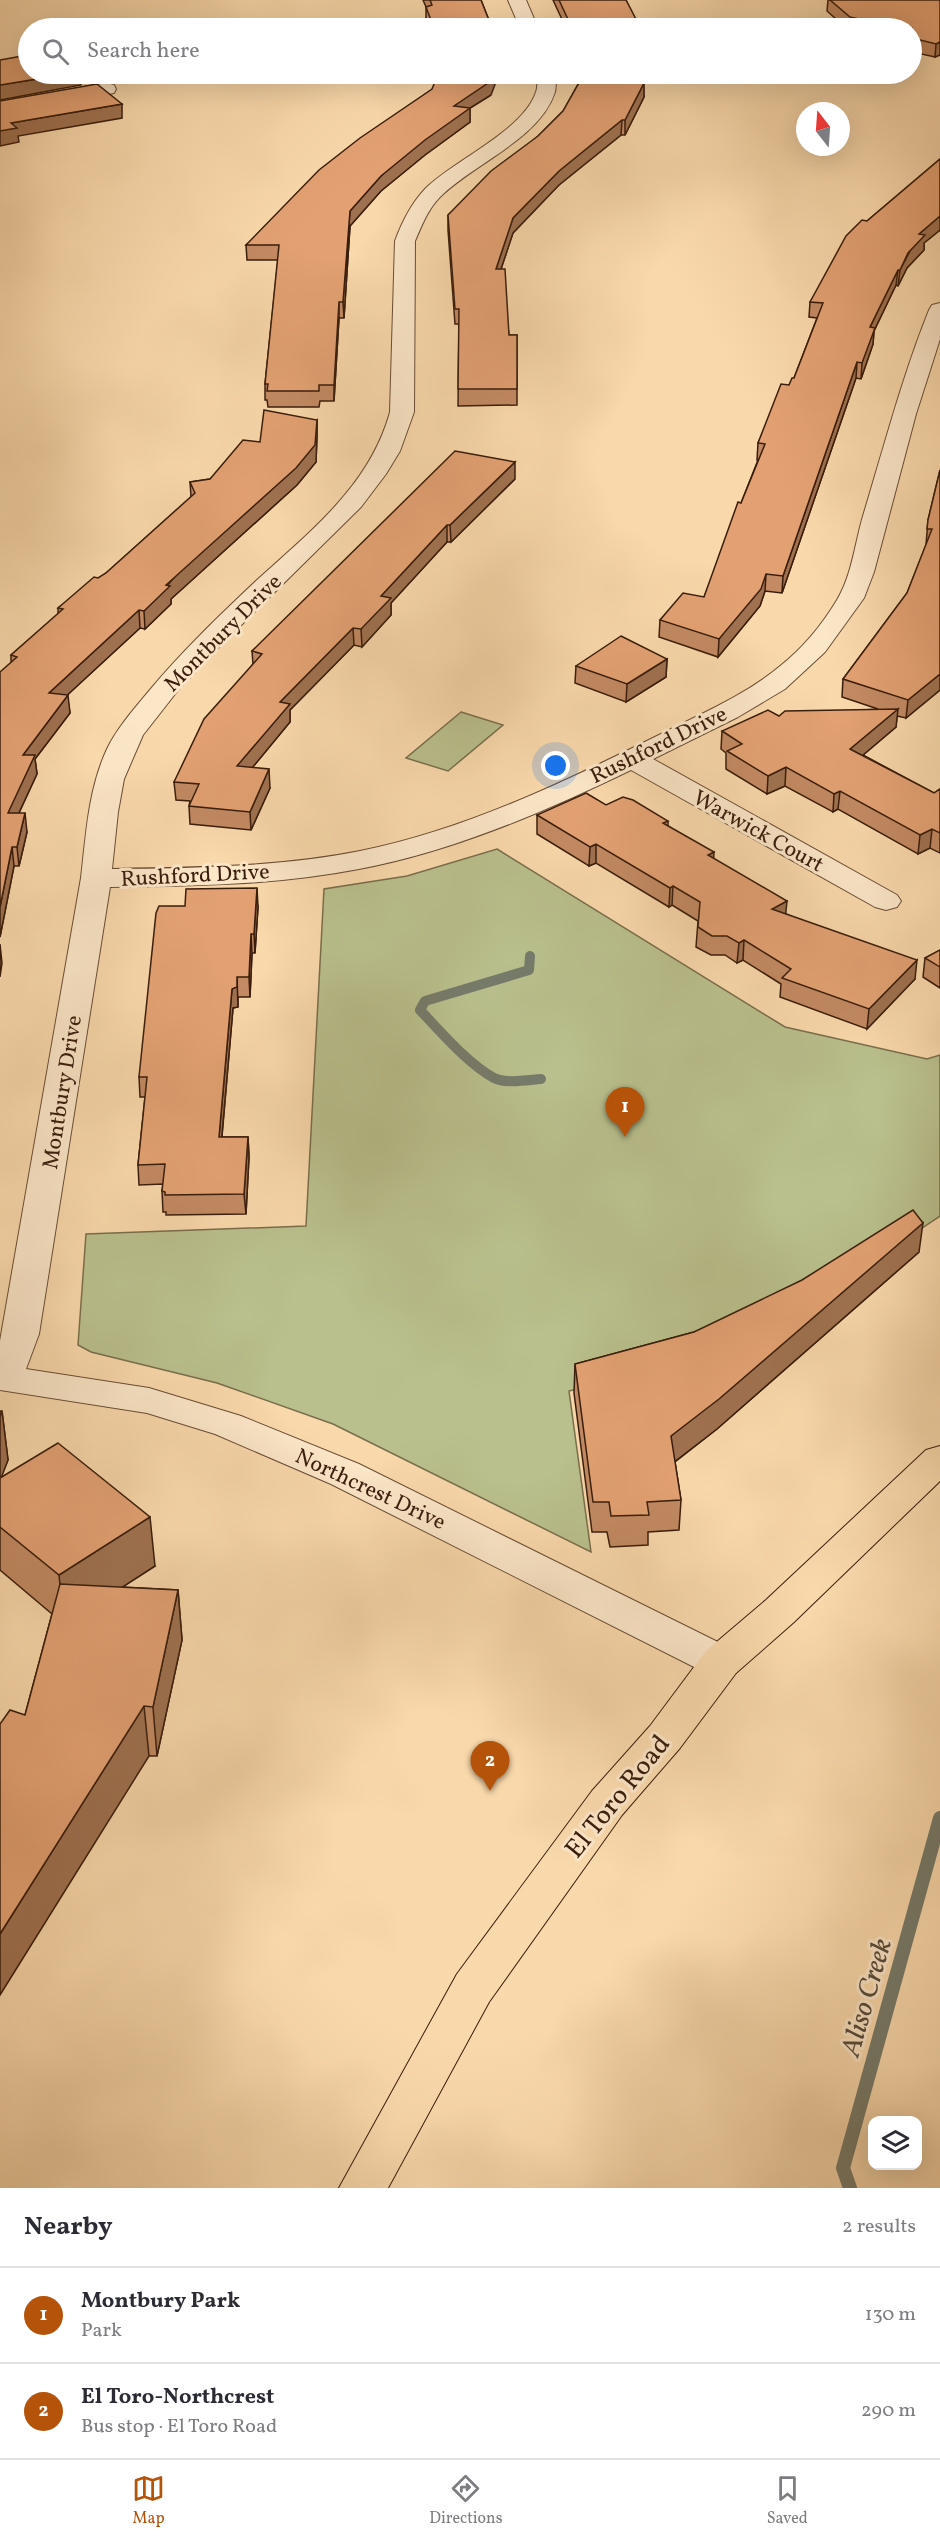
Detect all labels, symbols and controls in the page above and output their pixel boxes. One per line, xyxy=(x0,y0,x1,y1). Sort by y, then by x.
search box xyxy=(18,18,922,84)
icon: search xyxy=(39,35,72,68)
text: Search here xyxy=(87,36,200,67)
north arrow xyxy=(796,102,850,156)
street label: Montbury Drive xyxy=(158,568,290,700)
street label: Rushford Drive xyxy=(585,700,733,793)
your location xyxy=(541,751,570,780)
street label: Warwick Court xyxy=(687,783,829,881)
street label: Rushford Drive xyxy=(120,857,270,896)
street label: Montbury Drive xyxy=(36,1013,91,1172)
pin: 1 xyxy=(606,1088,644,1137)
street label: Northcrest Drive xyxy=(290,1442,450,1539)
street label: El Toro Road xyxy=(557,1727,680,1867)
pin: 2 xyxy=(470,1742,510,1791)
water label: Aliso Creek xyxy=(832,1934,903,2062)
map controls xyxy=(868,2116,922,2170)
button: layers xyxy=(868,2116,922,2170)
text: Nearby xyxy=(24,2209,113,2245)
text: 2 results xyxy=(842,2213,916,2241)
text: Montbury Park xyxy=(81,2286,240,2317)
text: 1 xyxy=(39,2301,48,2329)
text: 130 m xyxy=(865,2301,916,2329)
text: Park xyxy=(81,2317,122,2345)
text: El Toro-Northcrest xyxy=(81,2382,274,2413)
text: 2 xyxy=(38,2397,49,2425)
text: 290 m xyxy=(861,2397,916,2425)
text: Bus stop · El Toro Road xyxy=(81,2413,277,2441)
tab: Map xyxy=(132,2472,165,2530)
tab: Directions xyxy=(429,2472,503,2530)
tab: Saved xyxy=(767,2472,808,2530)

